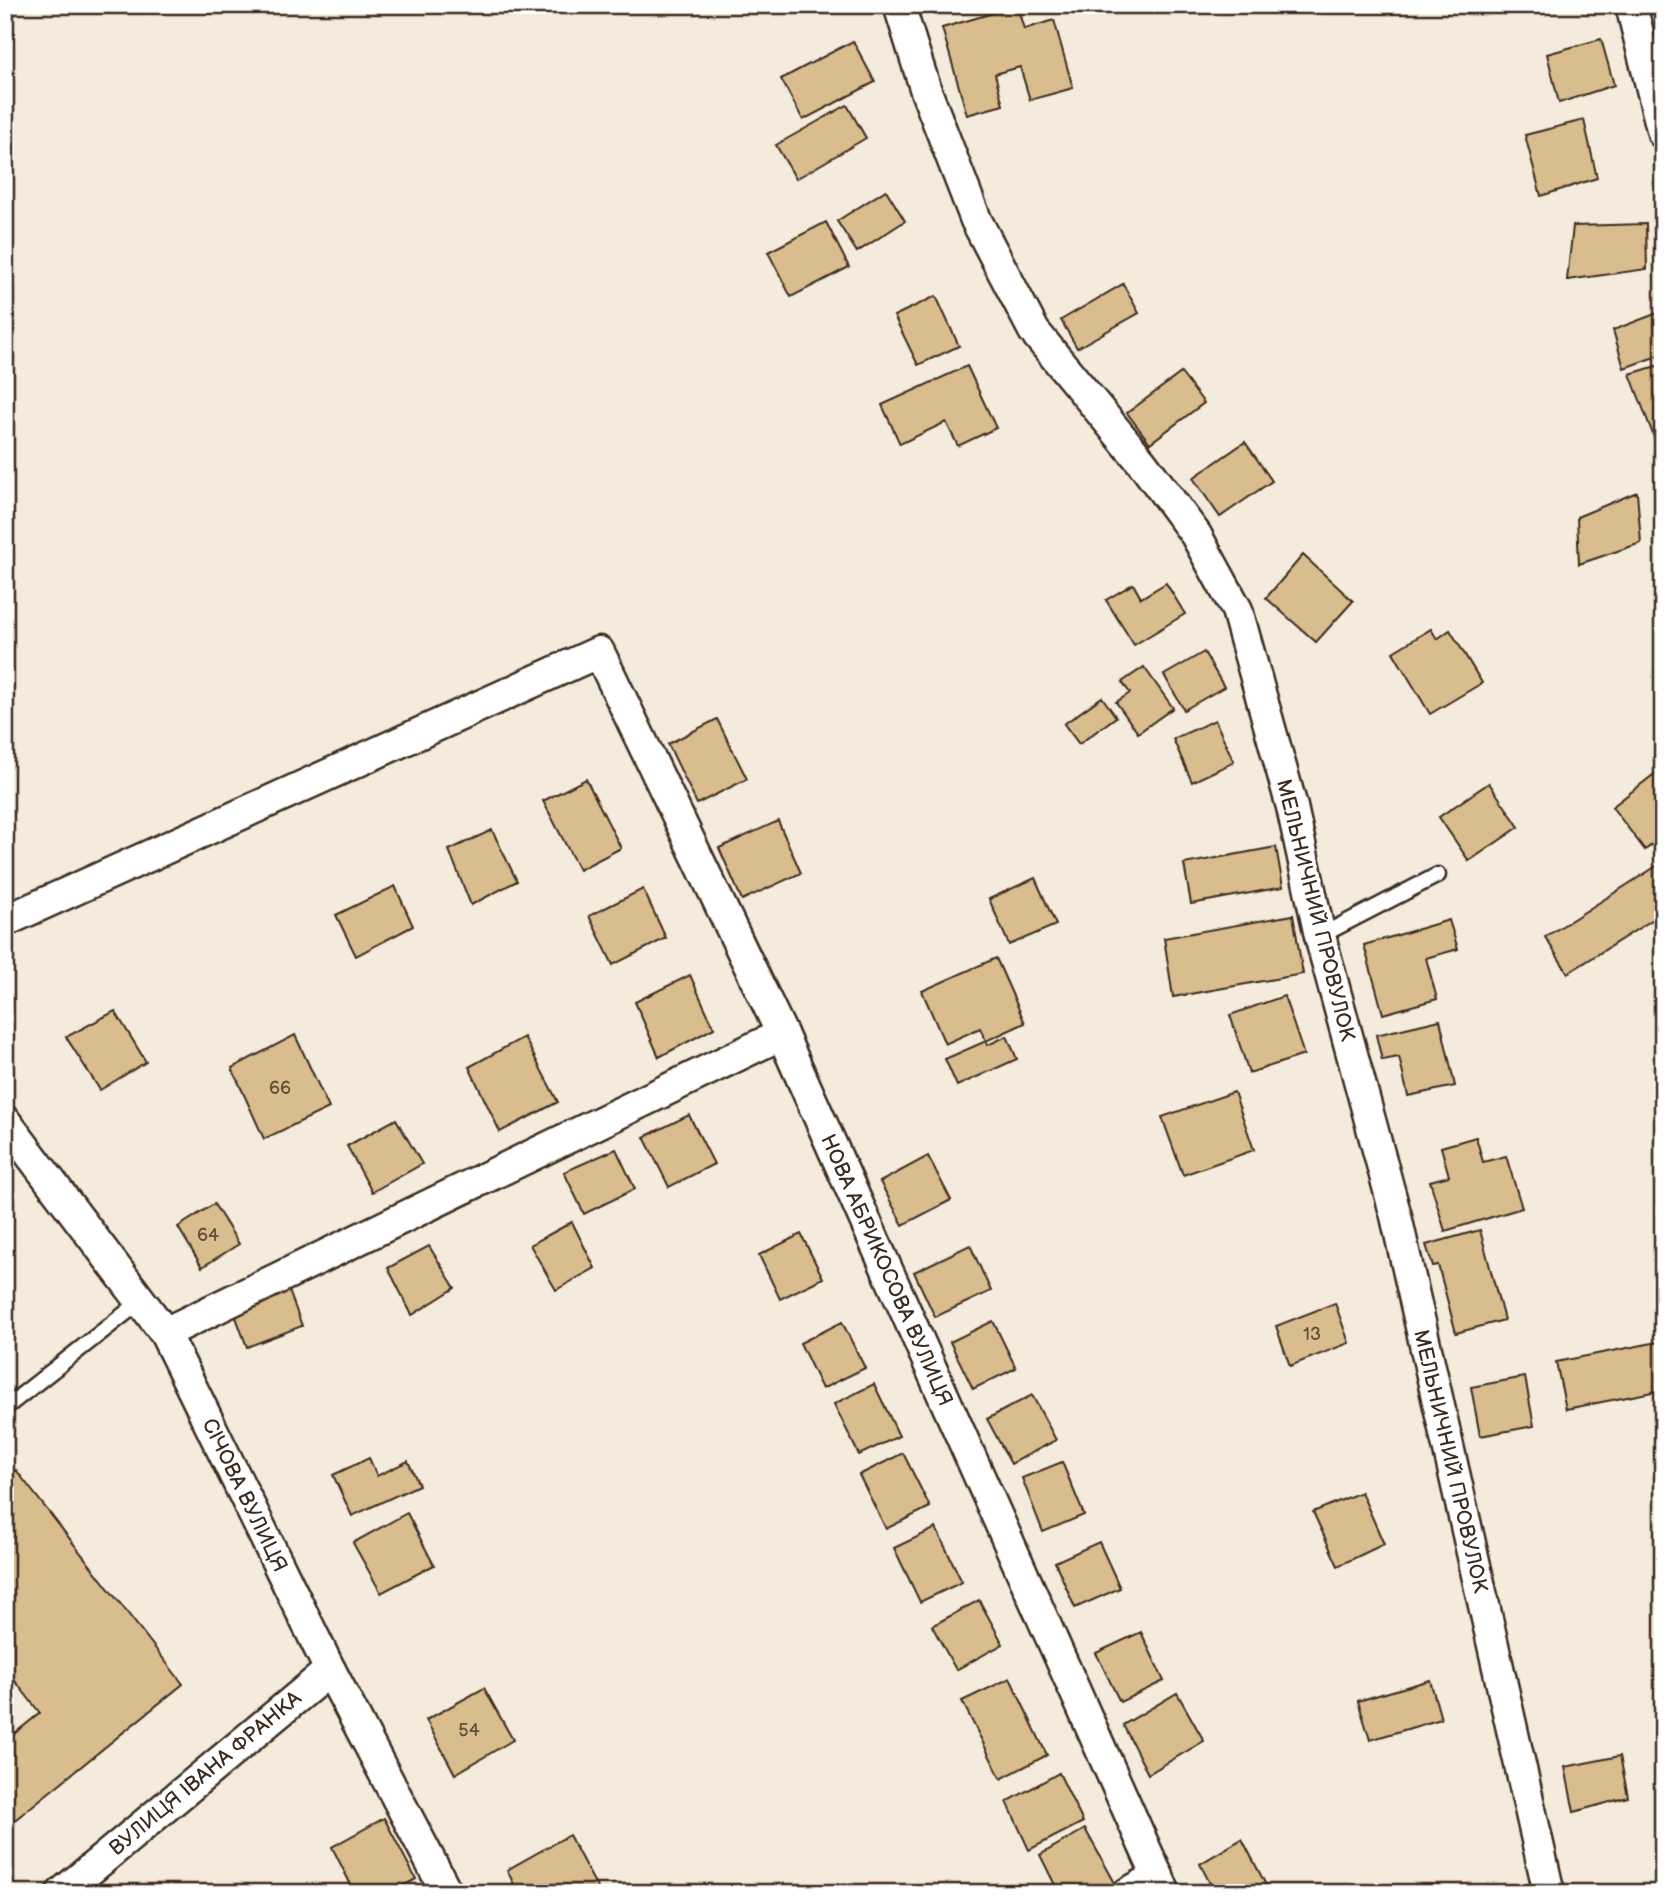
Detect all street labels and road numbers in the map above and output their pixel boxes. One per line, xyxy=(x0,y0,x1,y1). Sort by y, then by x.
street label: МЕЛЬНИЧНИЙ ПРОВУЛОК xyxy=(1271,777,1360,1044)
street label: НОВА АБРИКОСОВА ВУЛИЦЯ xyxy=(815,1131,958,1410)
street label: МЕЛЬНИЧНИЙ ПРОВУЛОК xyxy=(1408,1327,1493,1595)
street label: СІЧОВА ВУЛИЦЯ xyxy=(197,1414,293,1576)
street label: ВУЛИЦЯ ІВАНА ФРАНКА xyxy=(104,1686,306,1861)

